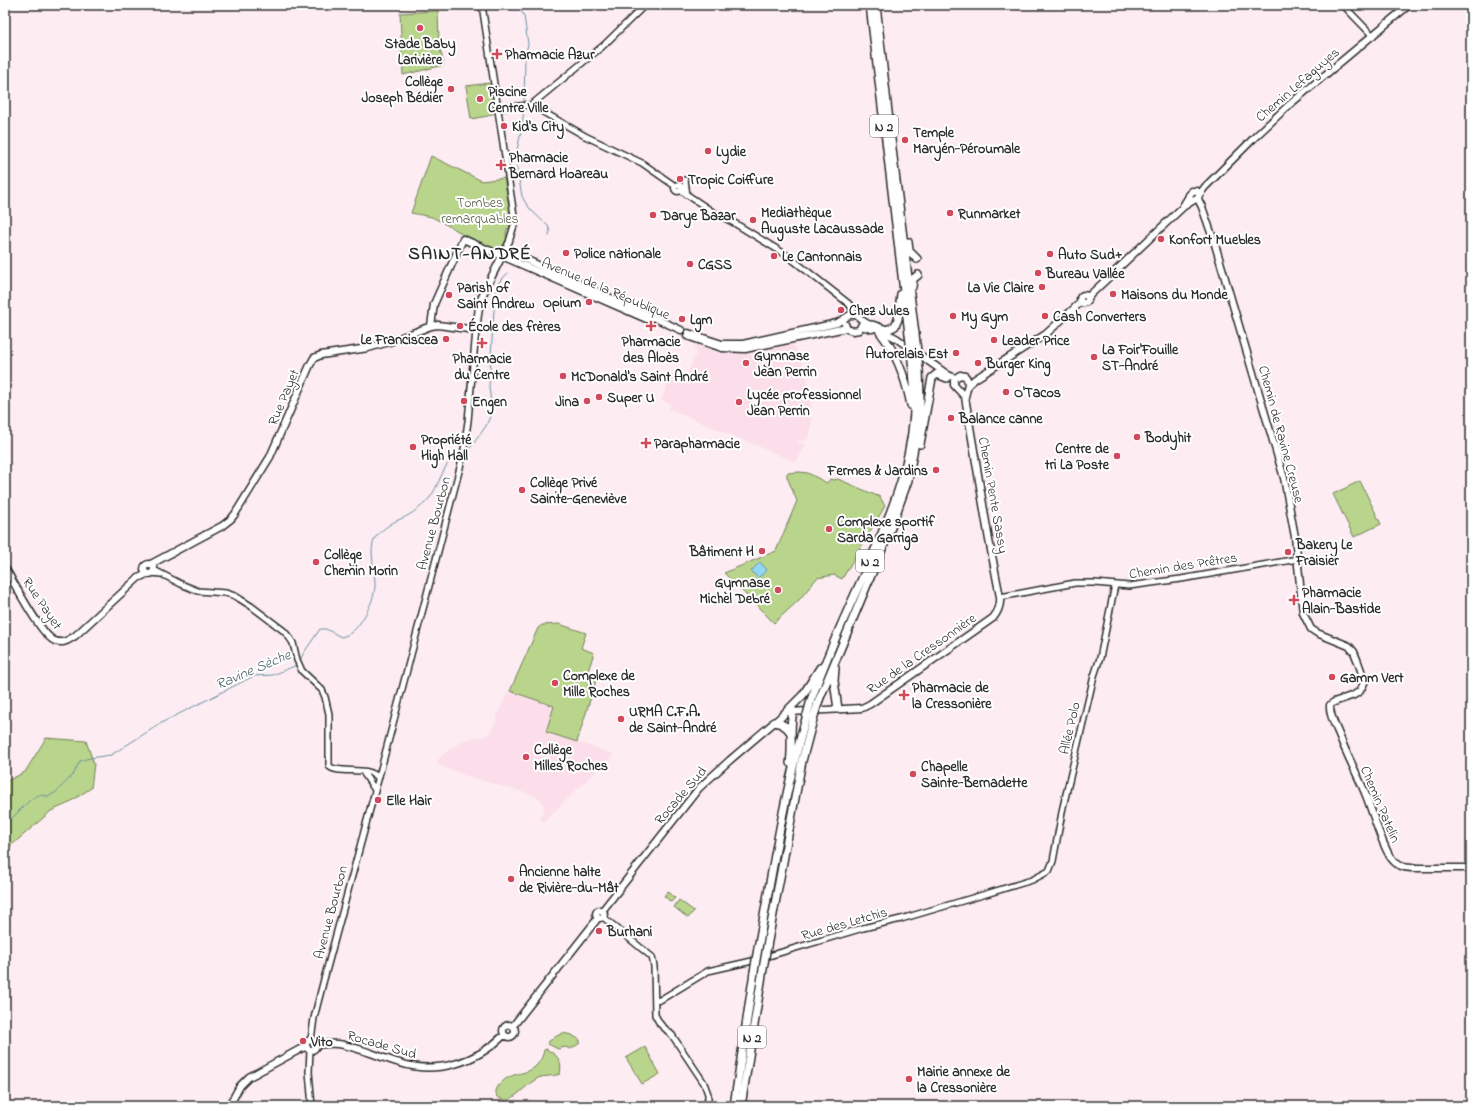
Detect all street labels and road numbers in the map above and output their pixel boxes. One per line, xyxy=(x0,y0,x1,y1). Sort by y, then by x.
street label: Chemin Lefaguyes xyxy=(1251,43,1345,128)
road number: N 2 xyxy=(870,115,898,137)
street label: Avenue de la République xyxy=(538,253,674,326)
street label: Chemin de Ravine Creuse xyxy=(1252,363,1309,506)
street label: Rue Payet xyxy=(263,366,307,429)
street label: Chemin Pente Sassy xyxy=(971,435,1013,556)
street label: Avenue Bourbon xyxy=(412,474,457,572)
street label: Chemin des Prêtres xyxy=(1128,548,1239,585)
road number: N 2 xyxy=(856,550,884,572)
street label: Rue Payet xyxy=(16,573,67,635)
street label: Rue de la Cressonnière xyxy=(863,608,982,700)
street label: Allée Polo xyxy=(1054,700,1087,757)
street label: Rocade Sud xyxy=(650,762,713,830)
street label: Chemin Patelin xyxy=(1354,763,1405,846)
street label: Avenue Bourbon xyxy=(309,863,354,961)
street label: Rue des Letchis xyxy=(799,902,890,947)
street label: Rocade Sud xyxy=(344,1026,419,1065)
road number: N 2 xyxy=(738,1026,766,1048)

